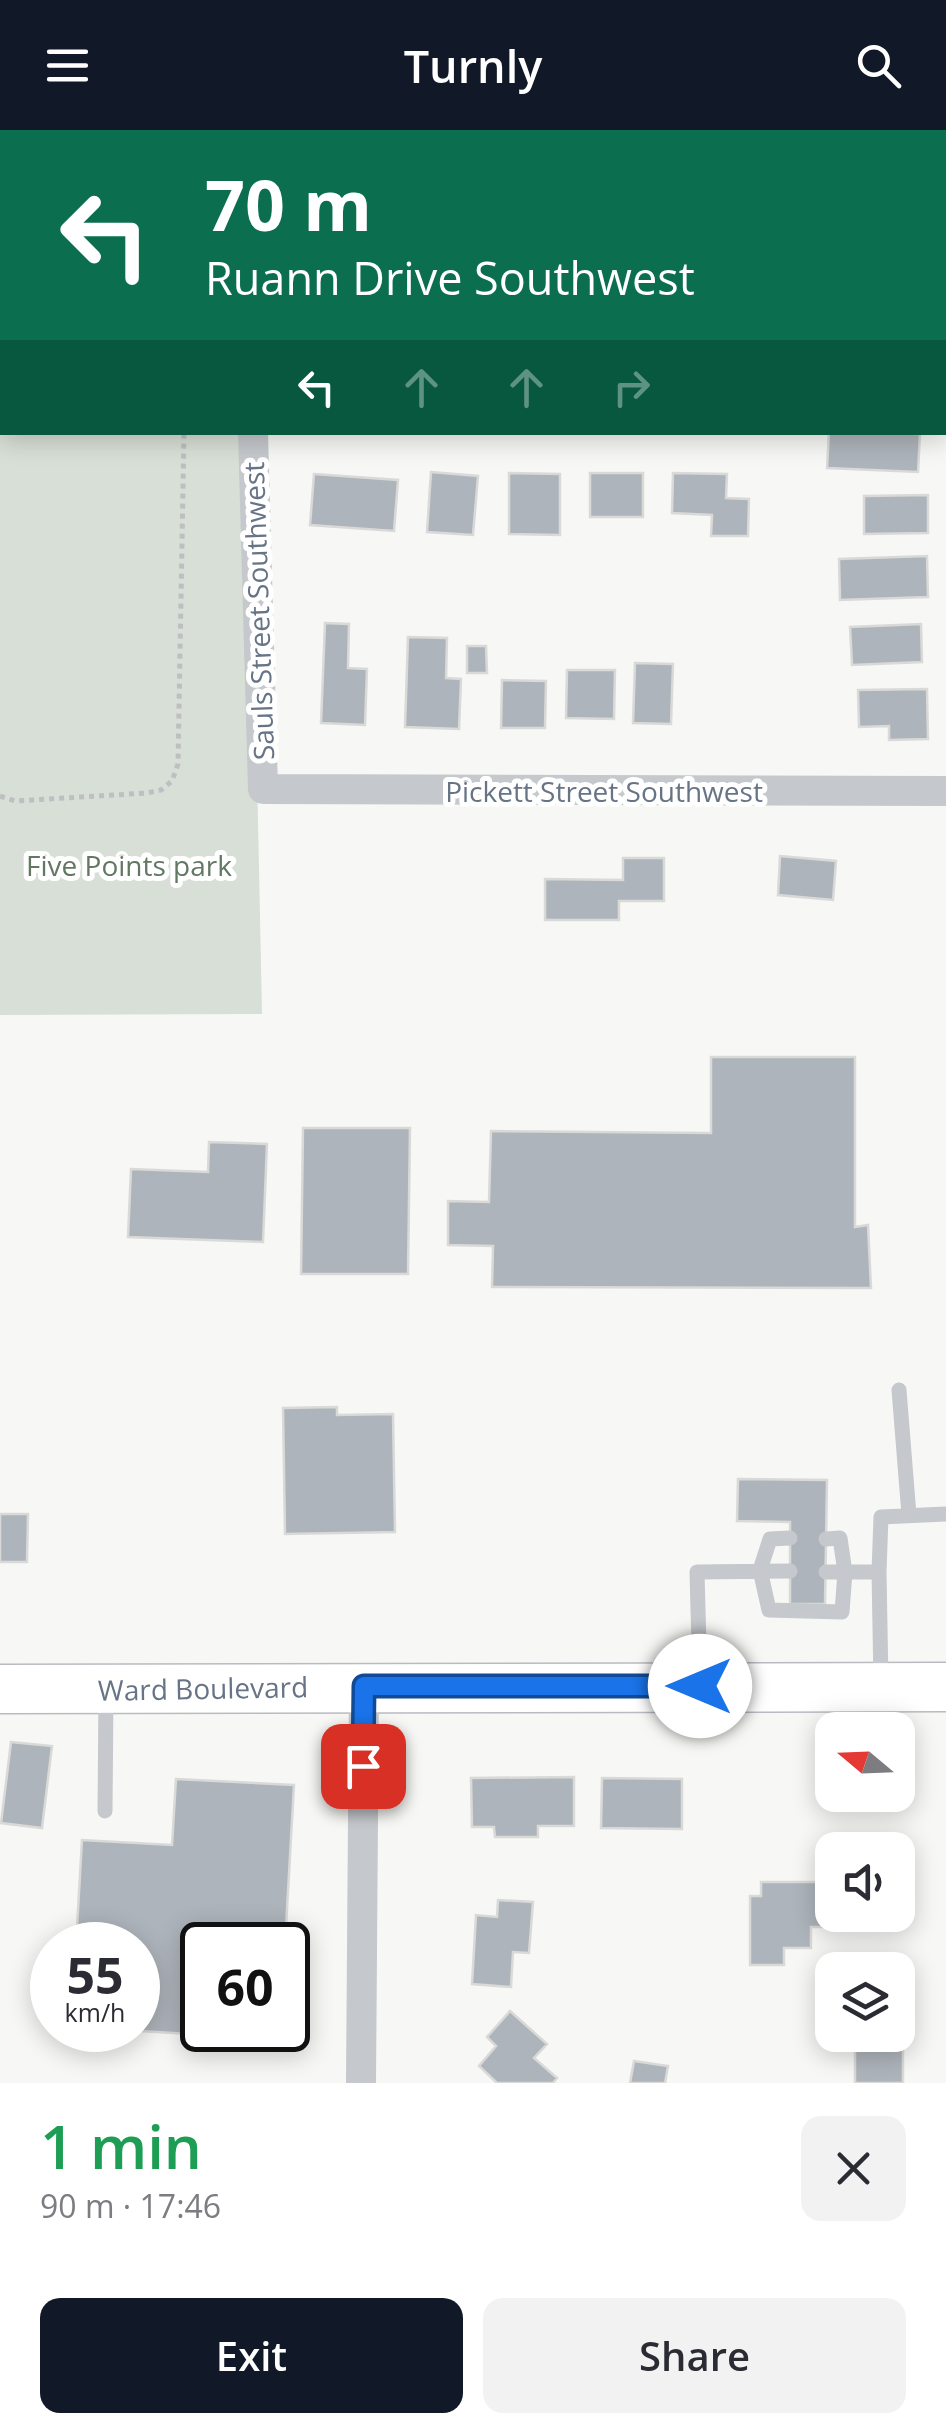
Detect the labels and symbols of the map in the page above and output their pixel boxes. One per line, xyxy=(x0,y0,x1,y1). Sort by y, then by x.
street label: Sauls Street Southwest xyxy=(234,461,282,761)
street label: Pickett Street Southwest xyxy=(445,772,763,810)
park label: Five Points park xyxy=(26,846,232,884)
position arrow xyxy=(648,1634,752,1738)
street label: Ward Boulevard xyxy=(98,1667,308,1709)
north arrow xyxy=(815,1712,915,1812)
pin xyxy=(321,1724,406,1809)
speed limit sign: 60 xyxy=(180,1922,310,2052)

